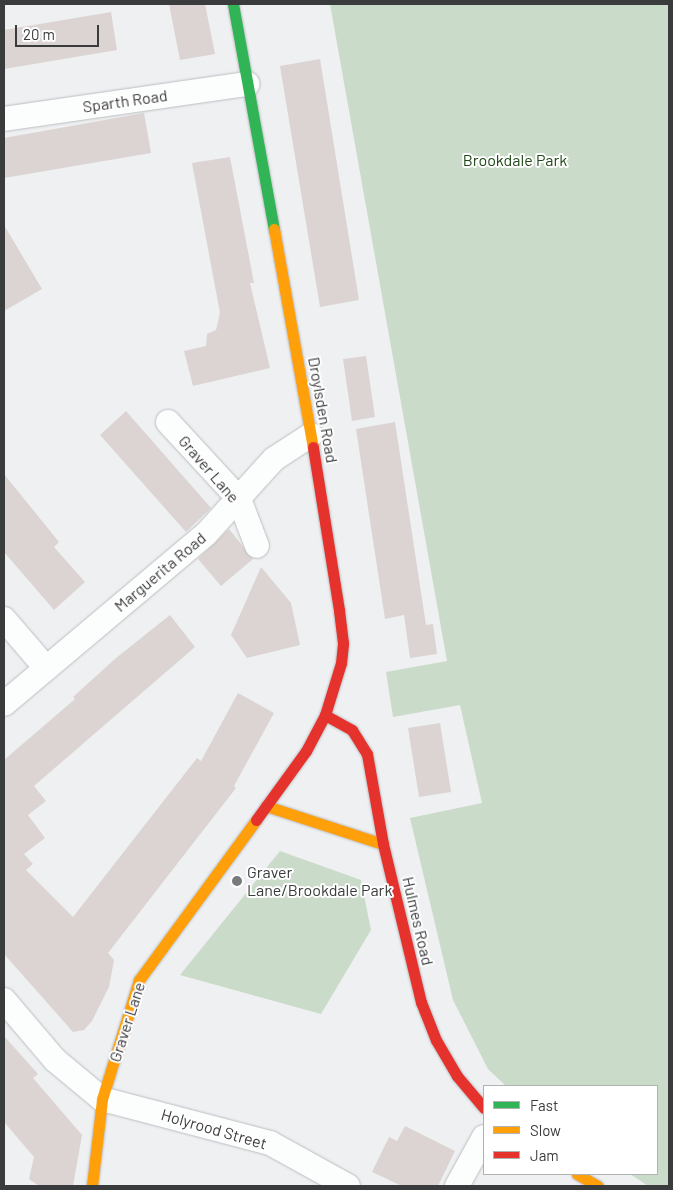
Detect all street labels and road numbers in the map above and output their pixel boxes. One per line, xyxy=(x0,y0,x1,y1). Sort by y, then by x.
street label: Sparth Road xyxy=(81,86,169,116)
street label: Droylsden Road xyxy=(304,356,342,464)
street label: Graver Lane xyxy=(175,431,243,507)
street label: Marguerita Road xyxy=(110,528,210,616)
street label: Hulmes Road xyxy=(398,875,438,967)
street label: Graver Lane xyxy=(105,980,149,1064)
street label: Holyrood Street xyxy=(159,1105,269,1153)

